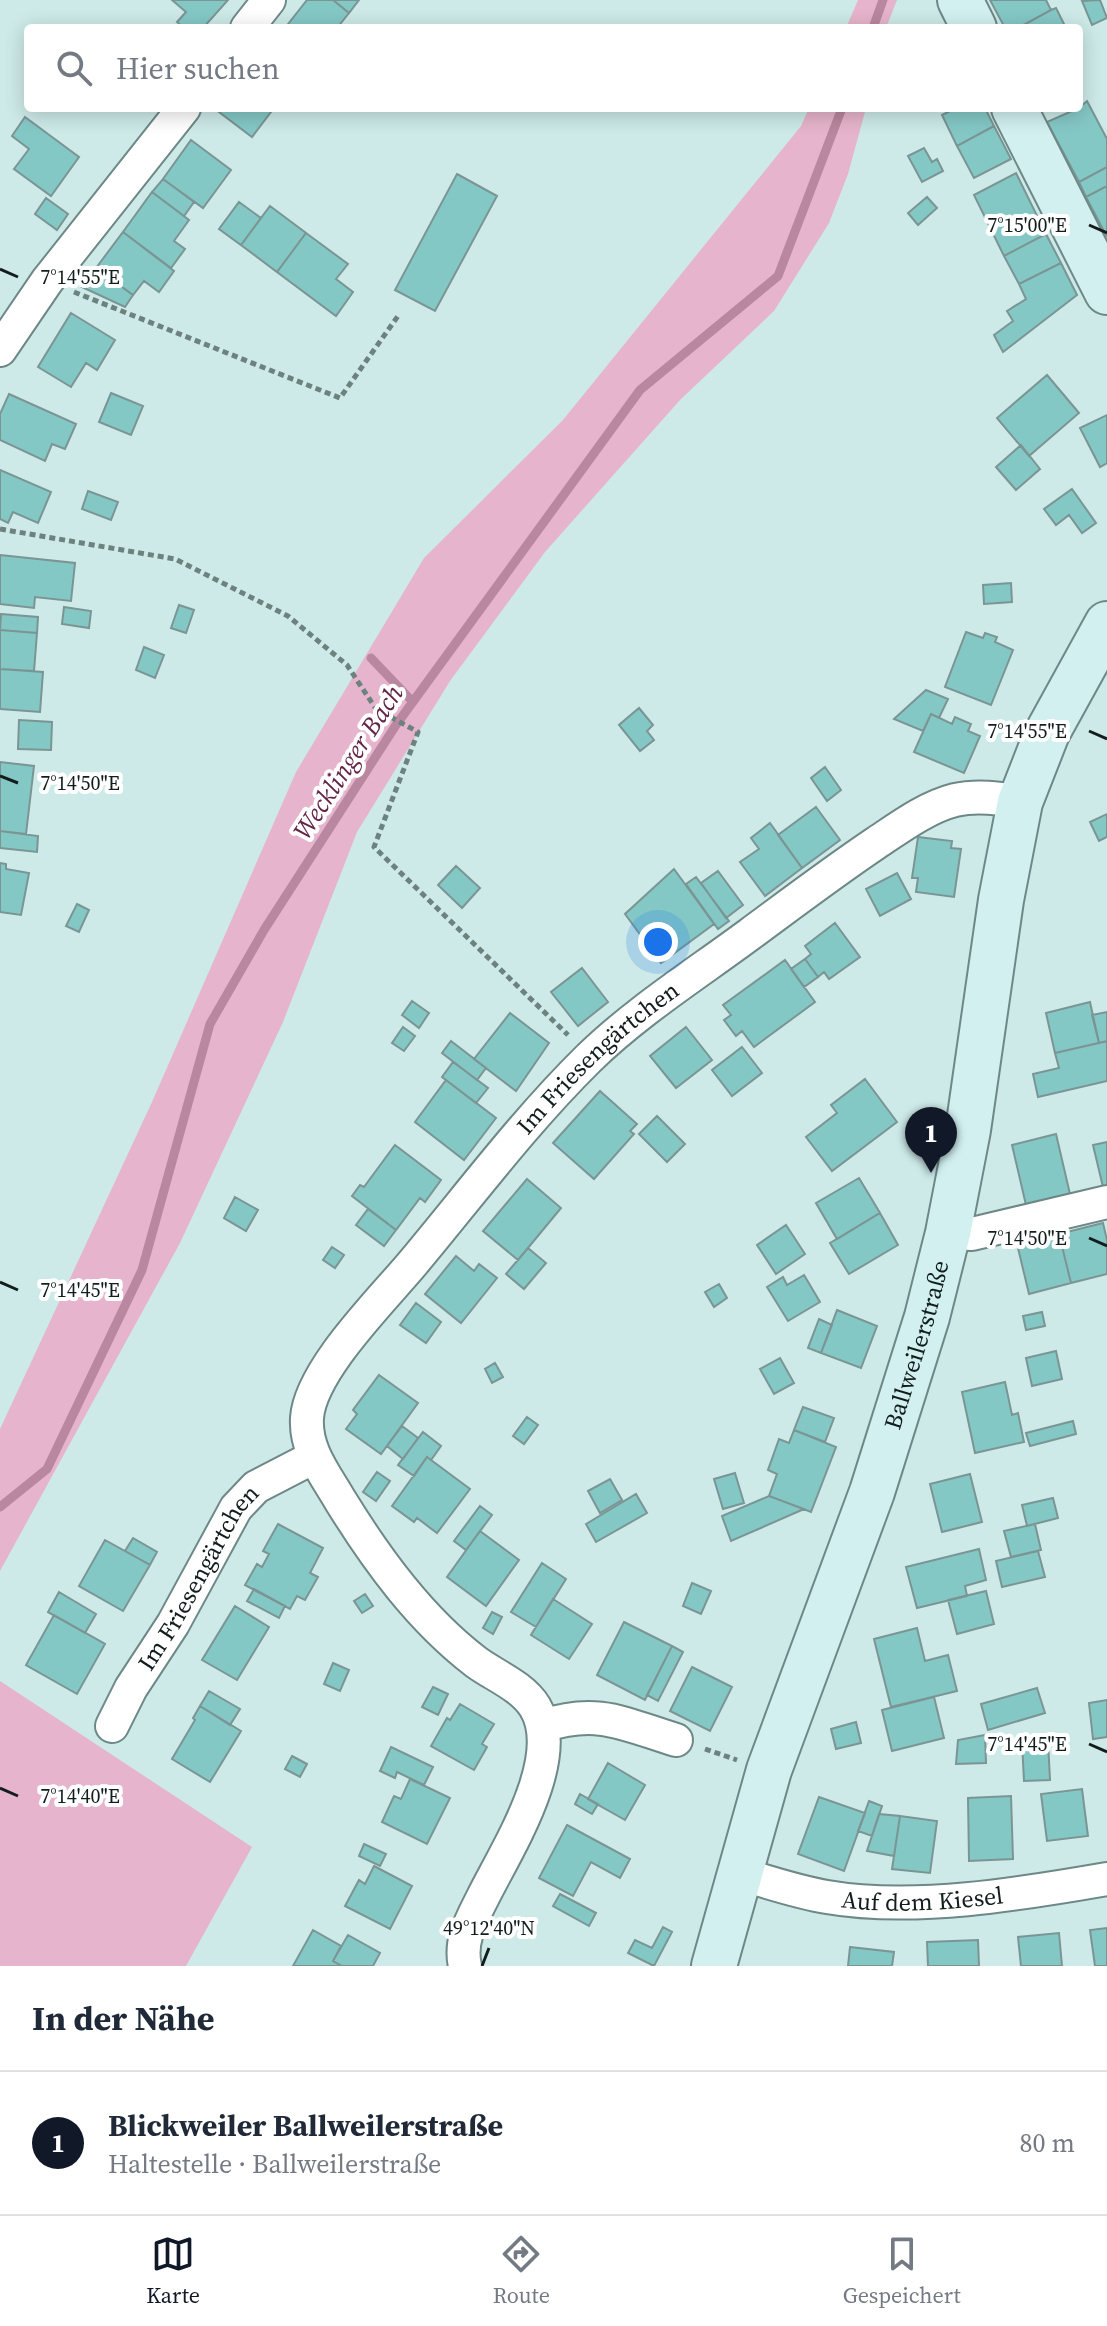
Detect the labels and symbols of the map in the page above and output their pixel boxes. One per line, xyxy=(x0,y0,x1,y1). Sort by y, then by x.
text: 7°15'00"E xyxy=(987,211,1067,239)
text: 7°14'55"E xyxy=(40,263,120,291)
water label: Wecklinger Bach xyxy=(284,678,412,846)
text: 7°14'55"E xyxy=(987,717,1067,745)
text: 7°14'50"E xyxy=(40,769,120,797)
your location xyxy=(638,922,678,962)
street label: Im Friesengärtchen xyxy=(509,973,685,1141)
pin: 1 xyxy=(905,1107,957,1173)
text: 7°14'50"E xyxy=(987,1224,1067,1252)
street label: Ballweilerstraße xyxy=(876,1257,957,1433)
text: 7°14'45"E xyxy=(40,1276,120,1304)
street label: Im Friesengärtchen xyxy=(130,1477,266,1677)
text: 7°14'45"E xyxy=(987,1730,1067,1758)
text: 7°14'40"E xyxy=(40,1782,120,1810)
street label: Auf dem Kiesel xyxy=(840,1878,1005,1919)
text: 49°12'40"N xyxy=(443,1914,535,1942)

